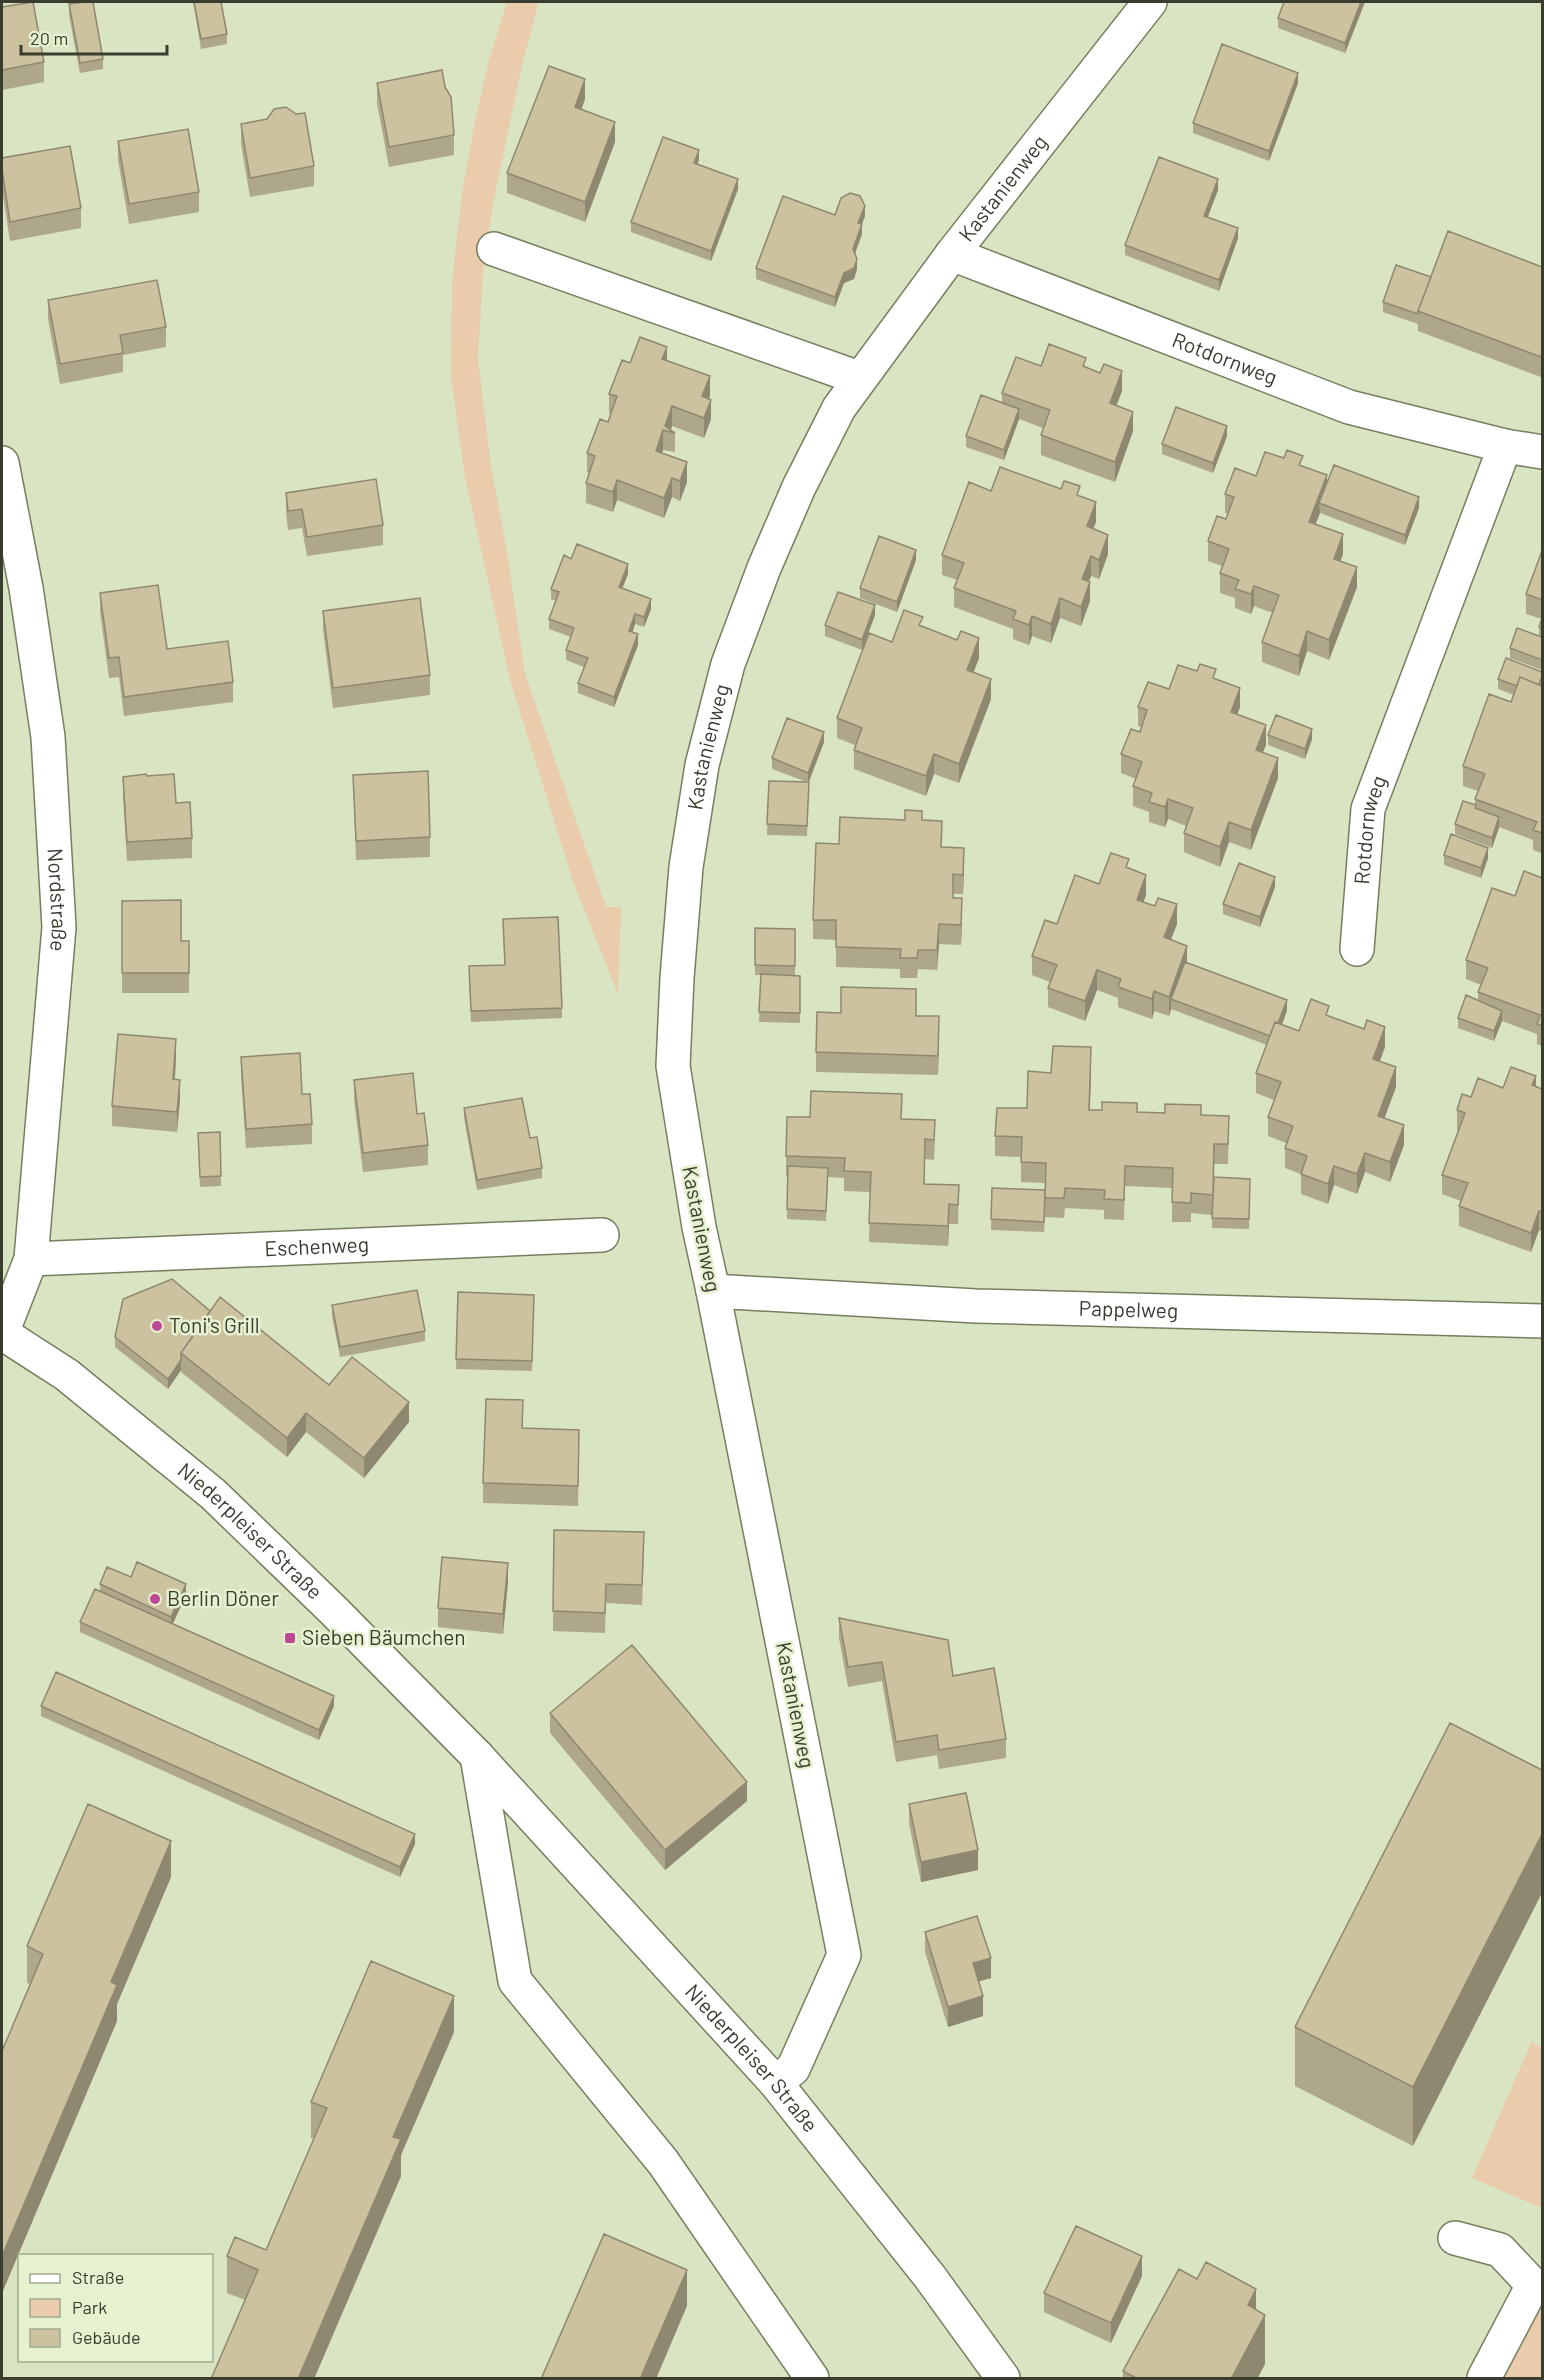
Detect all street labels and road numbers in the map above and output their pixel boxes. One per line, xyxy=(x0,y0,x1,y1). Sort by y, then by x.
street label: Kastanienweg xyxy=(953,129,1052,246)
street label: Rotdornweg xyxy=(1169,326,1281,389)
street label: Kastanienweg xyxy=(681,681,733,812)
street label: Rotdornweg xyxy=(1348,772,1391,885)
street label: Nordstraße xyxy=(43,847,73,953)
street label: Kastanienweg xyxy=(678,1163,727,1294)
street label: Eschenweg xyxy=(264,1231,369,1260)
street label: Pappelweg xyxy=(1079,1295,1179,1322)
street label: Niederpleiser Straße xyxy=(174,1457,328,1604)
street label: Kastanienweg xyxy=(772,1639,821,1770)
street label: Niederpleiser Straße xyxy=(681,1978,824,2136)

